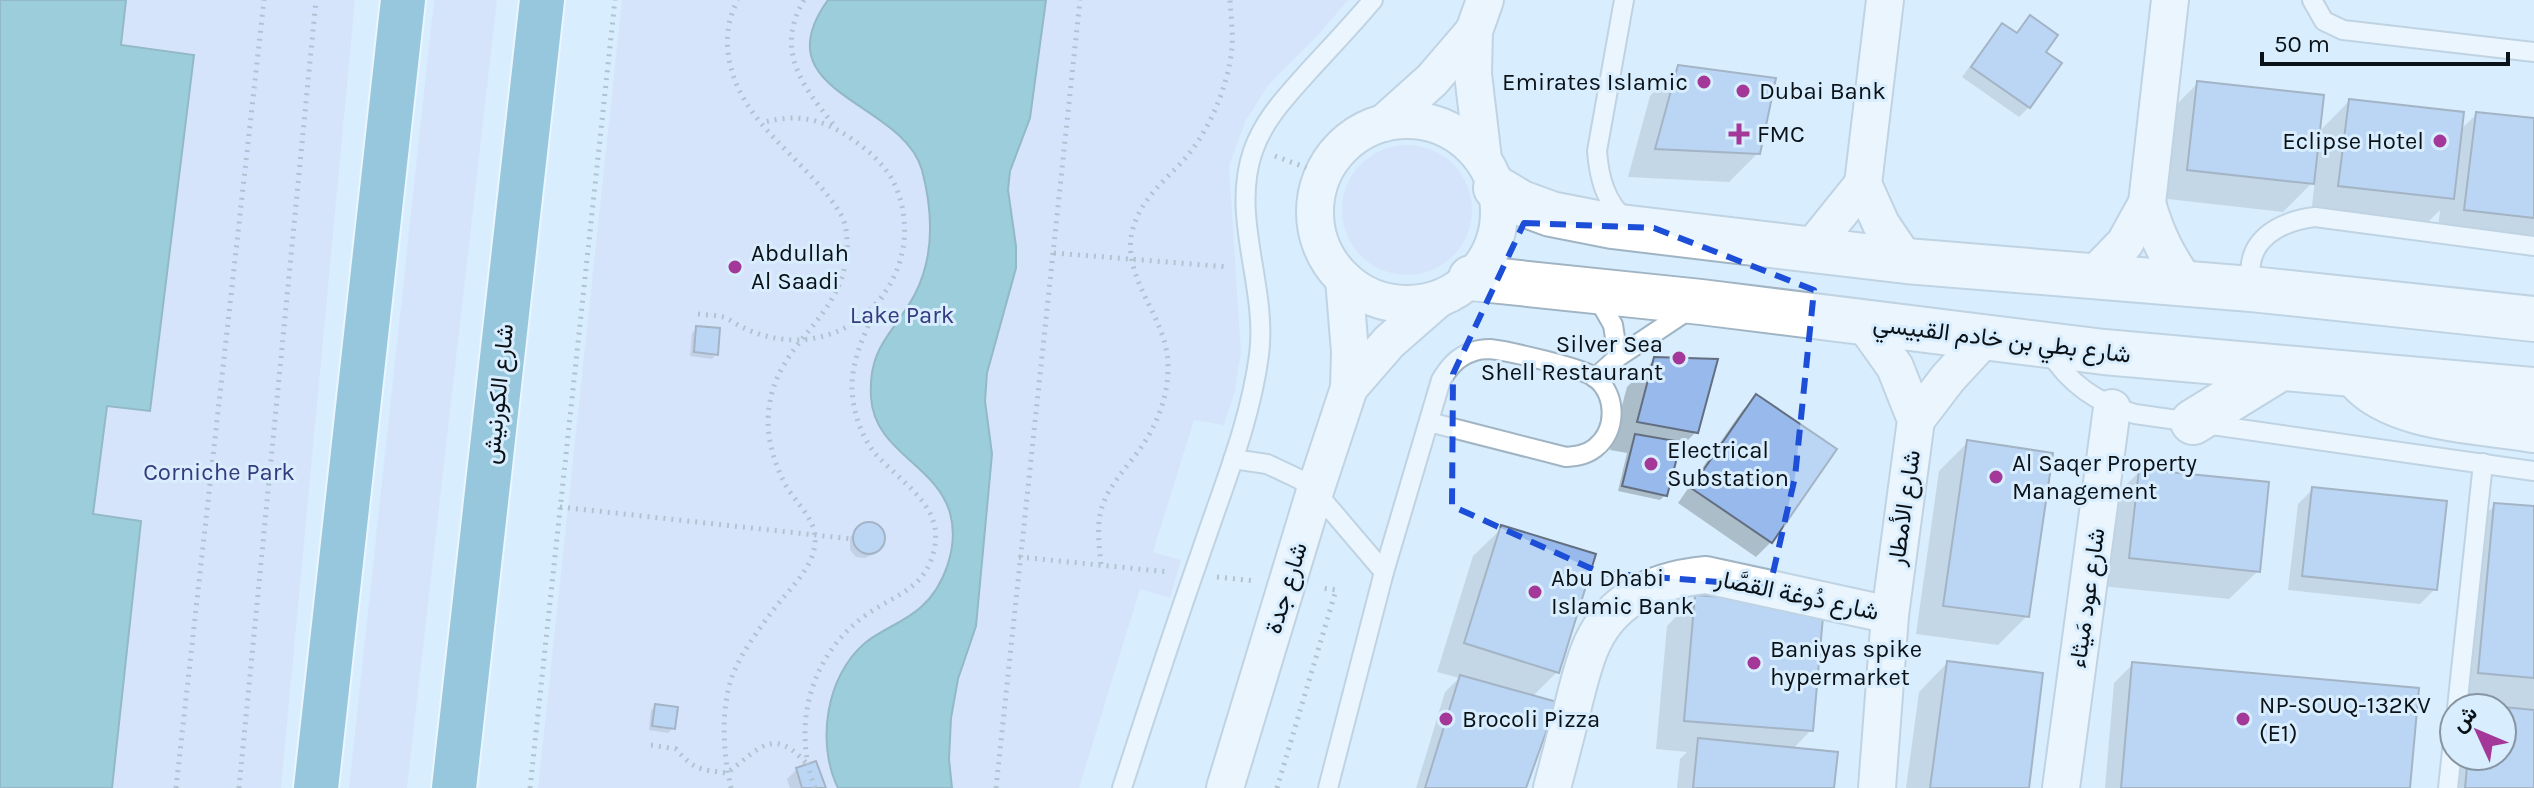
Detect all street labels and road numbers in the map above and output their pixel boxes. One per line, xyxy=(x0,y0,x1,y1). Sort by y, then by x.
street label: شارع بطي بن خادم القبيسي xyxy=(1871,309,2133,374)
street label: شارع الكورنيش xyxy=(477,322,521,466)
street label: شارع الأمطار xyxy=(1882,448,1928,569)
street label: شارع عود مَيثاء xyxy=(2063,526,2113,670)
street label: شارع جدة xyxy=(1259,539,1315,638)
street label: شارع دُوغة القصَّار xyxy=(1711,564,1881,628)

